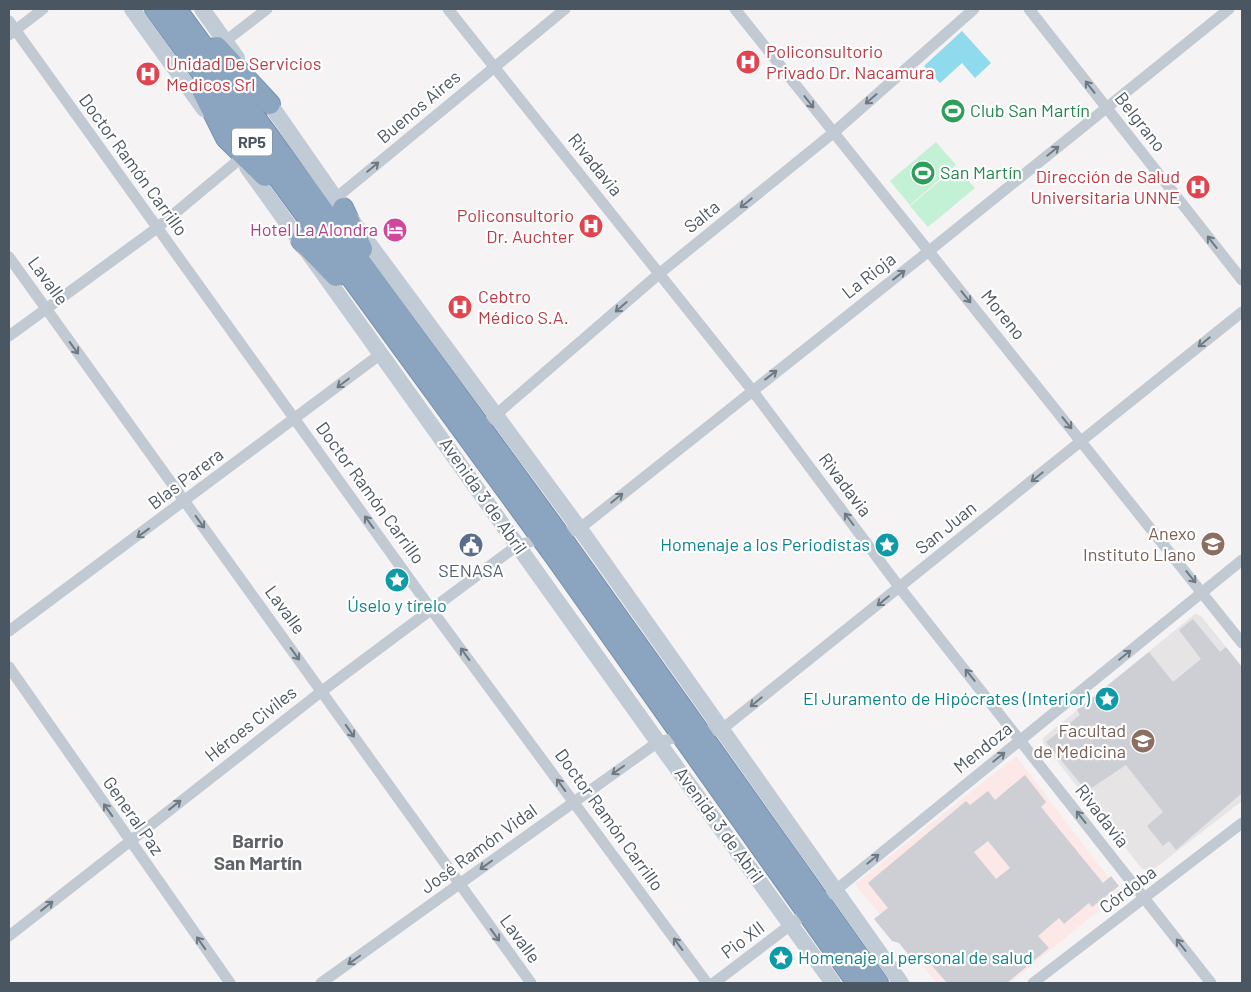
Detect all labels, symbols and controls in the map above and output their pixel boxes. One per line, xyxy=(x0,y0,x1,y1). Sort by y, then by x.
place label: Policonsultorio Privado Dr. Nacamura xyxy=(766,40,934,83)
hospital icon: Policonsultorio Privado Dr. Nacamura xyxy=(735,49,761,75)
place label: Unidad De Servicios Medicos Srl xyxy=(166,52,321,95)
hospital icon: Unidad De Servicios Medicos Srl xyxy=(135,61,161,87)
street label: Buenos Aires xyxy=(372,65,464,147)
one-way arrow xyxy=(1084,81,1095,94)
street label: Belgrano xyxy=(1111,87,1171,156)
street label: Doctor Ramón Carrillo xyxy=(75,89,193,240)
one-way arrow xyxy=(865,93,878,105)
one-way arrow xyxy=(803,95,814,108)
sports icon: Club San Martín xyxy=(940,98,966,124)
place label: Club San Martín xyxy=(970,99,1090,121)
road number: RP5 xyxy=(232,128,272,156)
street label: Rivadavia xyxy=(564,129,628,200)
one-way arrow xyxy=(1046,145,1059,156)
sports icon: San Martín xyxy=(910,160,936,186)
place label: San Martín xyxy=(940,161,1022,183)
one-way arrow xyxy=(367,162,380,173)
place label: Dirección de Salud Universitaria UNNE xyxy=(1030,165,1180,208)
hospital icon: Dirección de Salud Universitaria UNNE xyxy=(1185,174,1211,200)
street label: Salta xyxy=(679,195,724,237)
one-way arrow xyxy=(740,197,753,208)
place label: Policonsultorio Dr. Auchter xyxy=(457,204,574,247)
hospital icon: Policonsultorio Dr. Auchter xyxy=(578,213,604,239)
hotel icon: Hotel La Alondra xyxy=(382,217,408,243)
place label: Hotel La Alondra xyxy=(250,218,378,240)
one-way arrow xyxy=(1207,235,1218,248)
street label: La Rioja xyxy=(837,247,900,303)
street label: Lavalle xyxy=(24,252,74,309)
one-way arrow xyxy=(892,269,905,280)
place label: Cebtro Médico S.A. xyxy=(478,285,569,328)
street label: Moreno xyxy=(977,285,1031,344)
one-way arrow xyxy=(960,290,971,303)
hospital icon: Cebtro Médico S.A. xyxy=(447,294,473,320)
one-way arrow xyxy=(615,301,628,312)
one-way arrow xyxy=(1198,337,1211,348)
one-way arrow xyxy=(69,341,80,354)
one-way arrow xyxy=(764,369,777,380)
one-way arrow xyxy=(336,378,350,388)
one-way arrow xyxy=(1062,416,1073,429)
street label: Doctor Ramón Carrillo xyxy=(312,417,430,568)
street label: Avenida 3 de Abril xyxy=(435,433,532,558)
street label: Blas Parera xyxy=(143,443,227,514)
street label: Rivadavia xyxy=(815,448,877,521)
one-way arrow xyxy=(1031,472,1044,483)
one-way arrow xyxy=(610,493,623,504)
street label: San Juan xyxy=(911,496,980,558)
one-way arrow xyxy=(843,513,854,526)
one-way arrow xyxy=(195,515,205,529)
one-way arrow xyxy=(364,515,374,529)
place label: Anexo Instituto Llano xyxy=(1083,522,1196,565)
one-way arrow xyxy=(137,527,150,538)
school or university icon: Anexo Instituto Llano xyxy=(1200,531,1226,557)
public building icon: SENASA xyxy=(458,532,484,558)
place icon: Homenaje a los Periodistas xyxy=(874,532,900,558)
place label: Homenaje a los Periodistas xyxy=(660,533,870,555)
place label: SENASA xyxy=(438,559,504,581)
place icon: Úselo y tírelo xyxy=(384,567,410,593)
one-way arrow xyxy=(1186,570,1197,583)
street label: Lavalle xyxy=(261,581,311,638)
place label: Úselo y tírelo xyxy=(347,594,447,616)
one-way arrow xyxy=(877,595,890,606)
one-way arrow xyxy=(290,647,300,661)
one-way arrow xyxy=(459,648,470,661)
one-way arrow xyxy=(1118,649,1131,660)
one-way arrow xyxy=(964,669,975,682)
street label: Héroes Civiles xyxy=(200,681,301,766)
place icon: El Juramento de Hipócrates (Interior) xyxy=(1094,686,1120,712)
place label: El Juramento de Hipócrates (Interior) xyxy=(803,687,1090,709)
one-way arrow xyxy=(750,697,763,708)
street label: Mendoza xyxy=(949,717,1016,777)
place label: Facultad de Medicina xyxy=(1033,719,1126,762)
one-way arrow xyxy=(345,724,355,738)
school or university icon: Facultad de Medicina xyxy=(1130,728,1156,754)
street label: Doctor Ramón Carrillo xyxy=(551,744,669,895)
one-way arrow xyxy=(992,752,1005,763)
street label: Avenida 3 de Abril xyxy=(671,762,769,886)
one-way arrow xyxy=(611,765,625,775)
street label: General Paz xyxy=(99,772,169,859)
one-way arrow xyxy=(556,778,566,792)
street label: Rivadavia xyxy=(1071,779,1134,851)
street label: José Ramón Vidal xyxy=(416,799,541,898)
one-way arrow xyxy=(168,800,181,811)
one-way arrow xyxy=(103,804,113,818)
one-way arrow xyxy=(1075,811,1086,824)
district label: Barrio San Martín xyxy=(214,829,302,874)
one-way arrow xyxy=(866,854,879,865)
one-way arrow xyxy=(480,860,493,871)
street label: Córdoba xyxy=(1095,861,1160,918)
one-way arrow xyxy=(40,900,53,911)
street label: Lavalle xyxy=(496,910,546,967)
street label: Pio XII xyxy=(716,916,768,963)
one-way arrow xyxy=(490,928,500,942)
one-way arrow xyxy=(196,937,206,951)
one-way arrow xyxy=(673,937,683,951)
one-way arrow xyxy=(1176,938,1186,952)
place icon: Homenaje al personal de salud xyxy=(768,945,794,971)
place label: Homenaje al personal de salud xyxy=(798,946,1033,968)
one-way arrow xyxy=(347,955,361,965)

